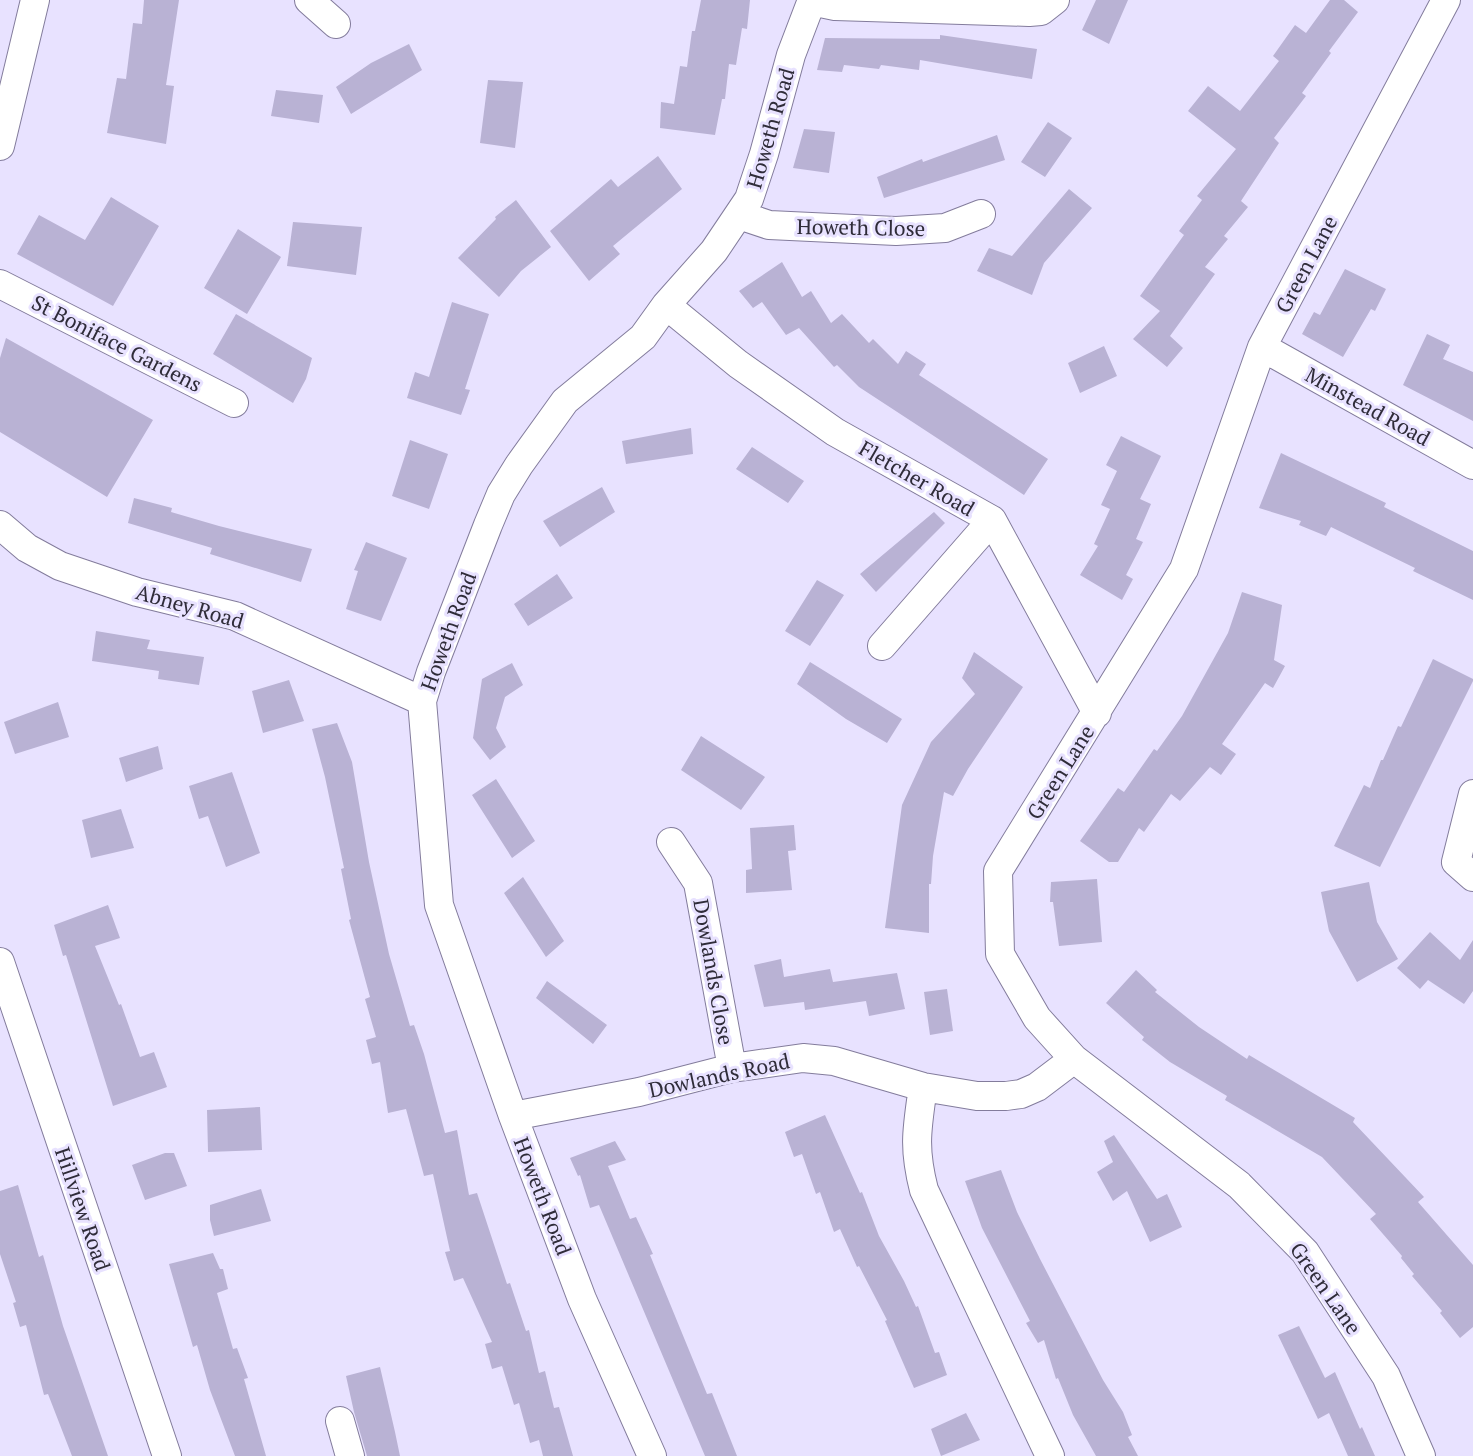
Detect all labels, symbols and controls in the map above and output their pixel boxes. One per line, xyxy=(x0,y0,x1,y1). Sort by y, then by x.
street label: Howeth Road xyxy=(739,64,801,192)
street label: Green Lane xyxy=(1269,210,1343,318)
street label: Howeth Close xyxy=(796,212,926,242)
street label: St Boniface Gardens xyxy=(27,288,207,398)
street label: Minstead Road xyxy=(1301,360,1436,452)
street label: Fletcher Road xyxy=(854,434,980,522)
street label: Howeth Road xyxy=(414,567,483,694)
street label: Abney Road xyxy=(133,577,248,635)
street label: Green Lane xyxy=(1020,719,1100,825)
street label: Dowlands Close xyxy=(687,897,741,1047)
street label: Dowlands Road xyxy=(646,1046,792,1104)
street label: Howeth Road xyxy=(508,1133,578,1259)
street label: Hillview Road xyxy=(49,1143,117,1275)
street label: Green Lane xyxy=(1284,1236,1368,1340)

